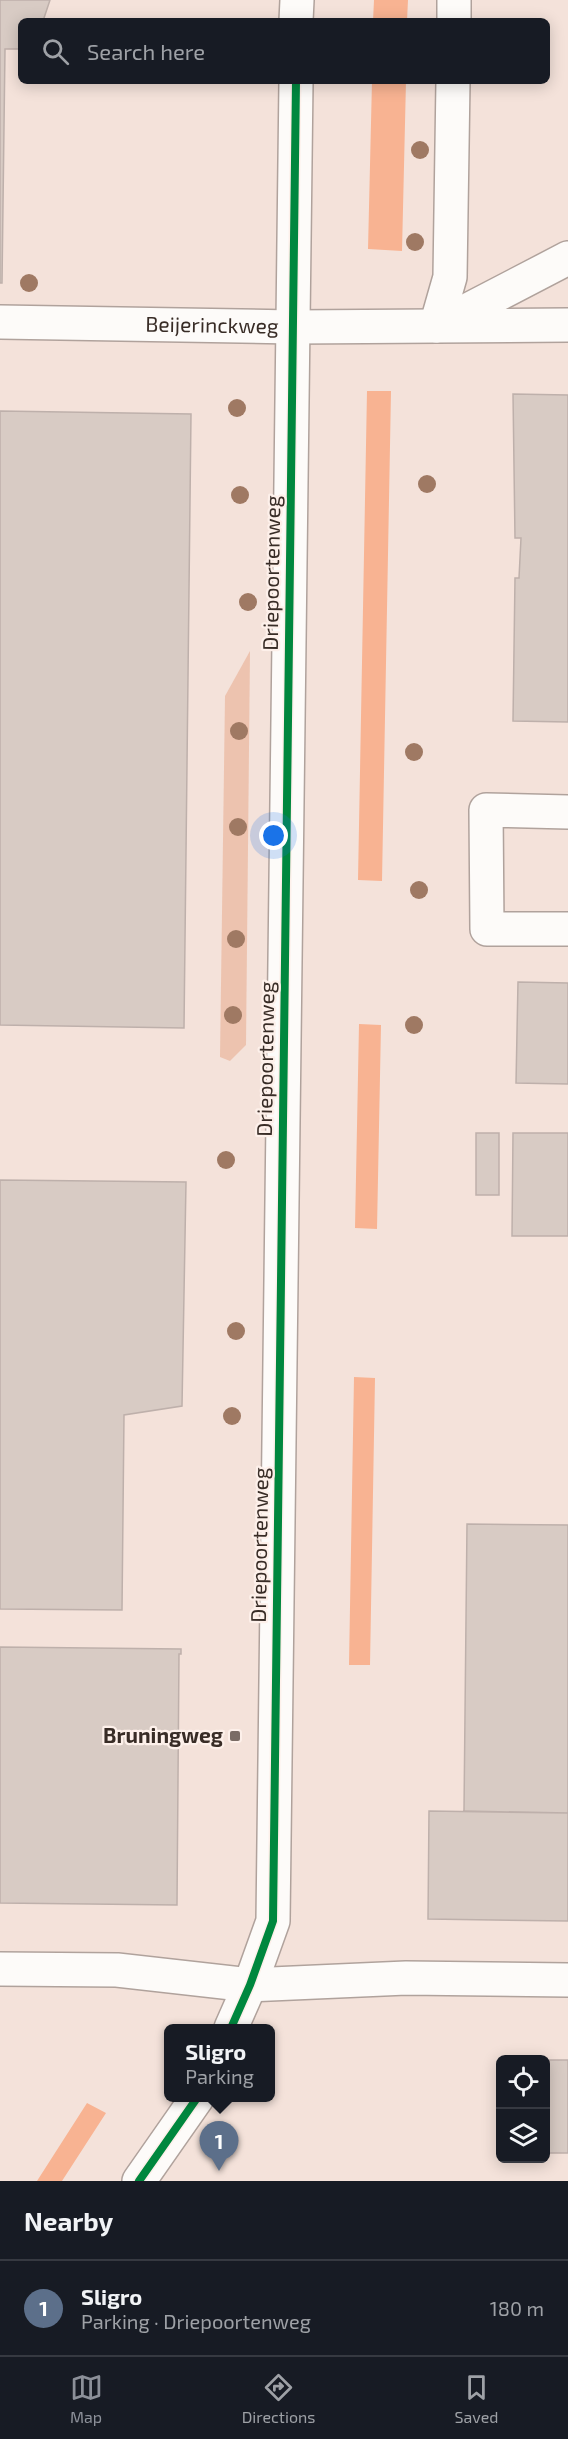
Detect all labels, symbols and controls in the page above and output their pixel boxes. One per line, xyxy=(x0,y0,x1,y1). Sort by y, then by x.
search box xyxy=(18,18,550,84)
icon: search xyxy=(39,35,72,68)
text: Search here xyxy=(87,38,205,64)
street label: Beijerinckweg xyxy=(145,310,279,338)
street label: Driepoortenweg xyxy=(257,495,284,651)
your location xyxy=(259,821,288,850)
street label: Driepoortenweg xyxy=(251,981,278,1137)
street label: Driepoortenweg xyxy=(245,1467,272,1623)
place label: Bruningweg xyxy=(103,1722,223,1747)
marker: Bruningweg xyxy=(228,1729,242,1743)
popup xyxy=(164,2024,275,2102)
text: Sligro xyxy=(185,2038,246,2064)
map controls xyxy=(496,2055,550,2163)
button: locate xyxy=(496,2055,550,2109)
text: Parking xyxy=(185,2064,254,2088)
button: layers xyxy=(496,2109,550,2163)
pin: 1 xyxy=(200,2122,238,2171)
text: Nearby xyxy=(24,2205,113,2236)
text: Sligro xyxy=(81,2283,142,2309)
text: 1 xyxy=(39,2296,48,2320)
text: 180 m xyxy=(490,2296,544,2320)
text: Parking · Driepoortenweg xyxy=(81,2309,311,2333)
tab: Map xyxy=(70,2371,103,2426)
tab: Directions xyxy=(242,2371,315,2426)
tab: Saved xyxy=(455,2371,498,2426)

